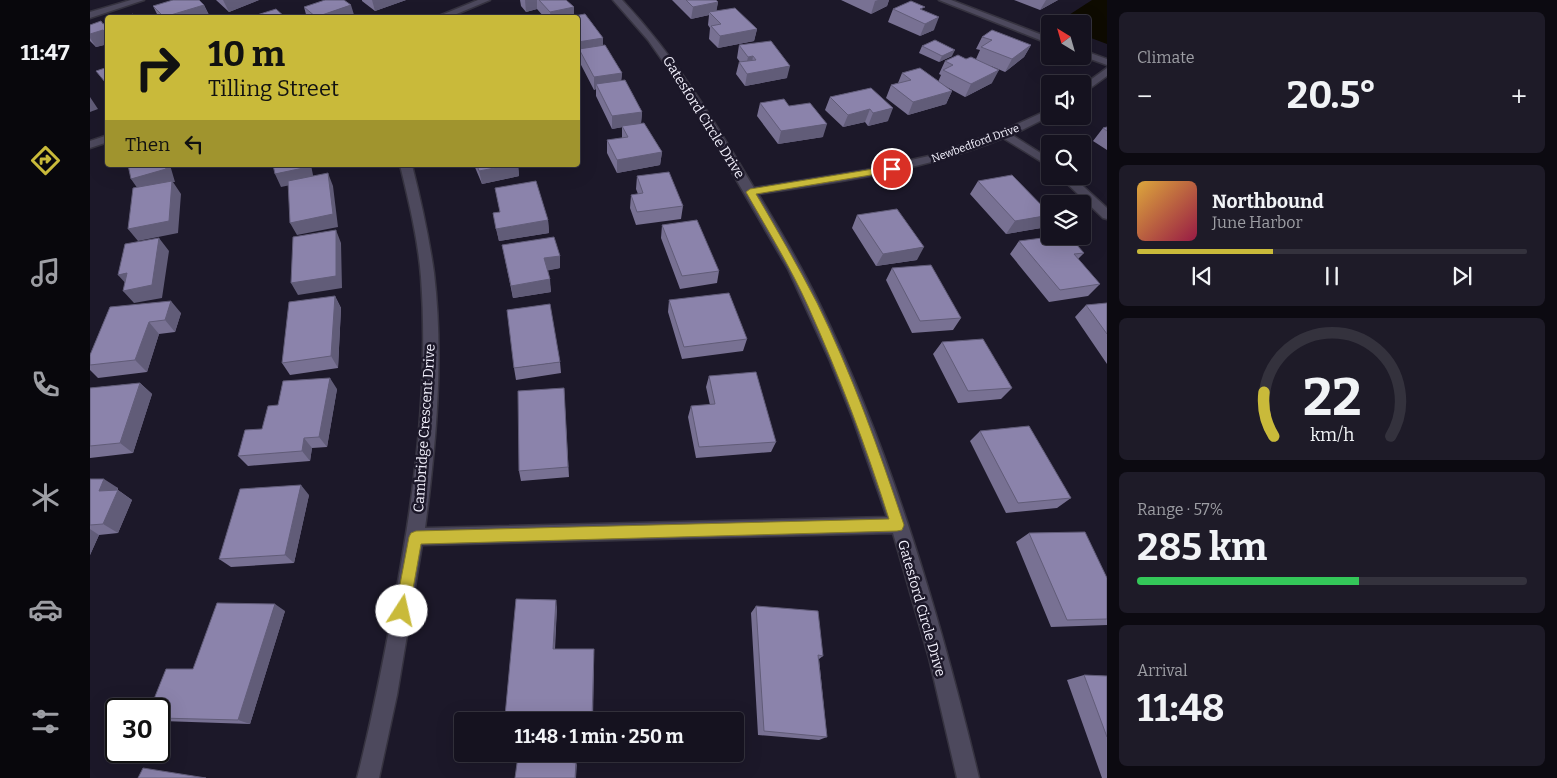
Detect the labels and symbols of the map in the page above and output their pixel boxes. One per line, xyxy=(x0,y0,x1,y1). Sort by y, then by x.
north arrow xyxy=(1041,15,1091,65)
street label: Gatesford Circle Drive xyxy=(659,53,748,182)
street label: Newbedford Drive xyxy=(930,122,1021,165)
pin xyxy=(871,148,913,190)
street label: Cambridge Crescent Drive xyxy=(410,343,439,513)
street label: Gatesford Circle Drive xyxy=(894,538,949,678)
position arrow xyxy=(375,584,427,636)
speed limit sign: 30 xyxy=(105,698,170,763)

